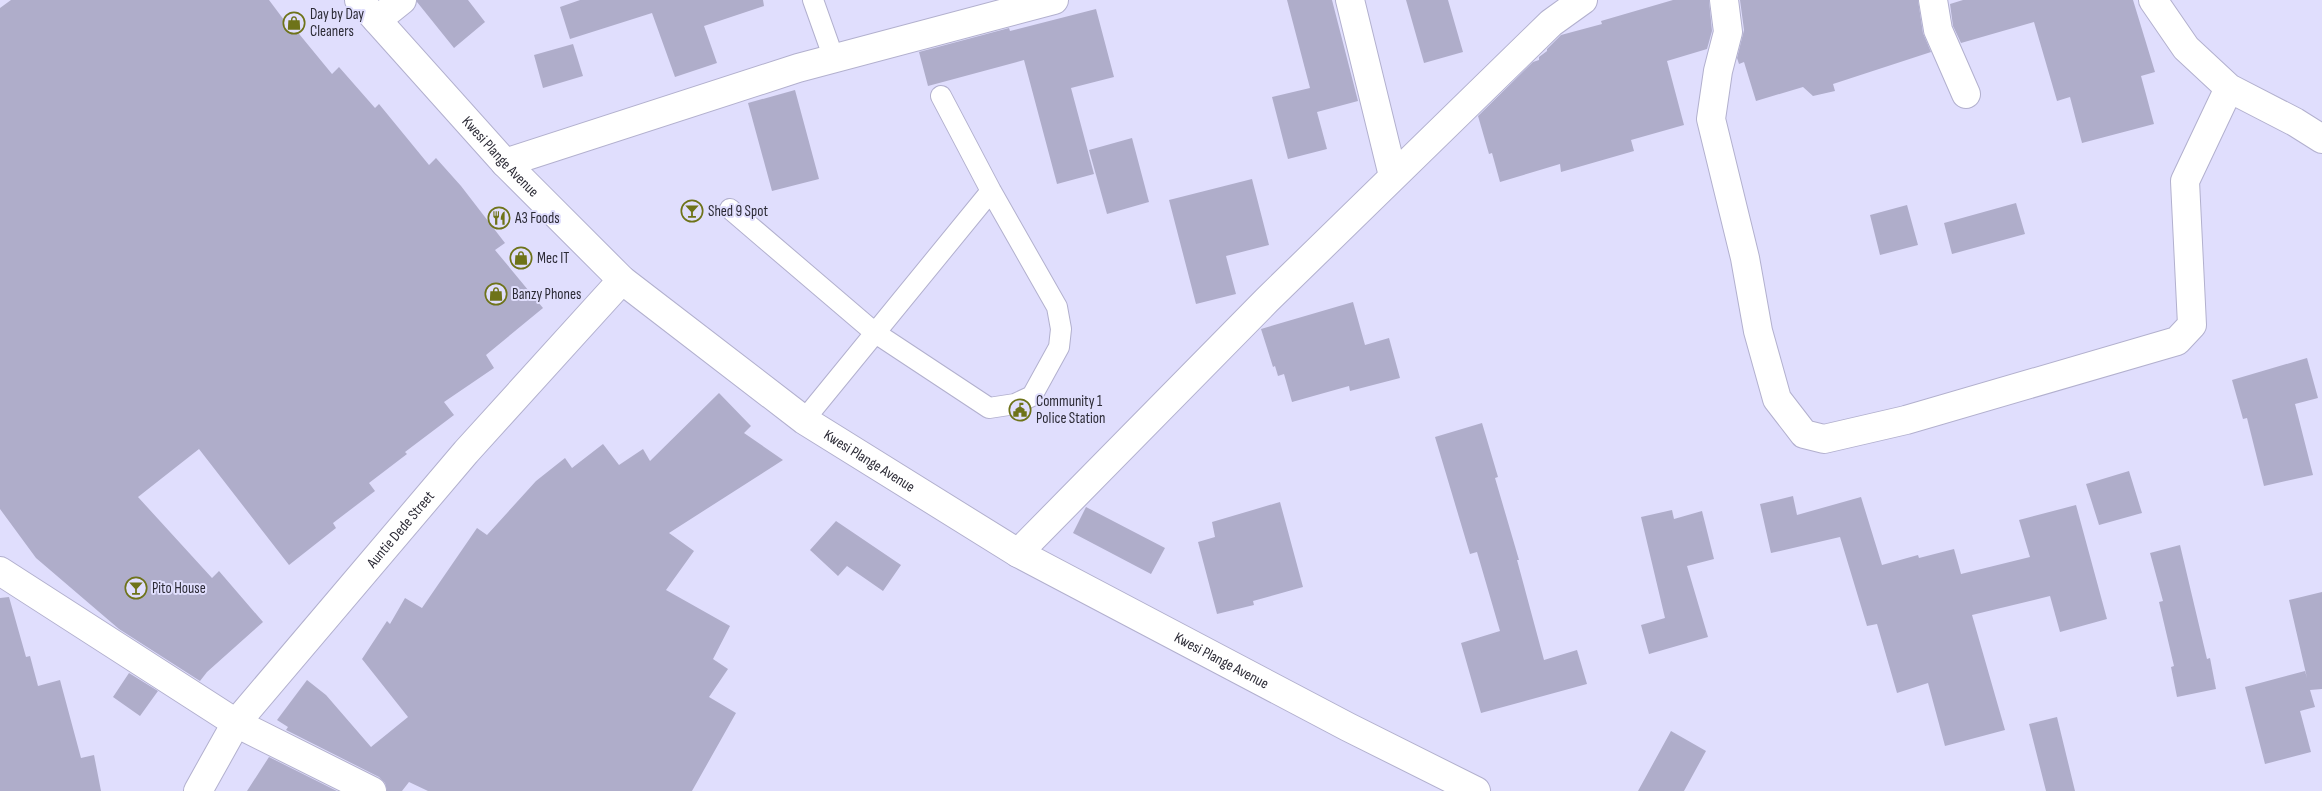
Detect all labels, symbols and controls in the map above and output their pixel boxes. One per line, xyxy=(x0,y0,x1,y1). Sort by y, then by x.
place label: Day by Day Cleaners xyxy=(310,5,364,41)
shop icon: Day by Day Cleaners xyxy=(282,11,306,35)
street label: Kwesi Plange Avenue xyxy=(458,112,543,201)
bar icon: Shed 9 Spot xyxy=(680,199,704,223)
place label: Shed 9 Spot xyxy=(708,202,768,221)
restaurant icon: A3 Foods xyxy=(487,206,511,230)
place label: A3 Foods xyxy=(514,209,560,228)
shop icon: Mec IT xyxy=(509,246,533,270)
place label: Mec IT xyxy=(537,249,569,268)
shop icon: Banzy Phones xyxy=(484,282,508,306)
place label: Banzy Phones xyxy=(512,285,581,304)
place label: Community 1 Police Station xyxy=(1036,392,1106,428)
public building icon: Community 1 Police Station xyxy=(1008,398,1032,422)
street label: Kwesi Plange Avenue xyxy=(820,425,919,496)
street label: Auntie Dede Street xyxy=(362,487,439,572)
bar icon: Pito House xyxy=(124,576,148,600)
place label: Pito House xyxy=(152,579,206,598)
street label: Kwesi Plange Avenue xyxy=(1171,628,1272,693)

